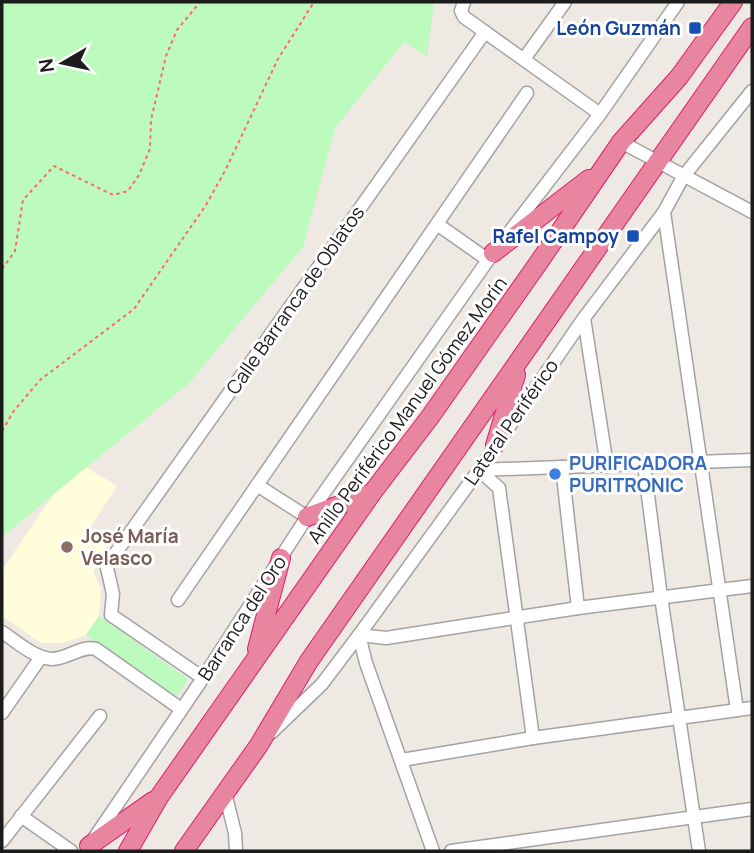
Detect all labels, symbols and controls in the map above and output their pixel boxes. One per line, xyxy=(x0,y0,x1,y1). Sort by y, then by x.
place label: León Guzmán xyxy=(556,15,681,41)
marker: León Guzmán xyxy=(687,20,703,36)
north arrow xyxy=(28,28,98,98)
text: N xyxy=(32,57,60,74)
street label: Calle Barranca de Oblatos xyxy=(220,201,370,399)
place label: Rafel Campoy xyxy=(492,223,619,249)
marker: Rafel Campoy xyxy=(625,228,641,244)
street label: Anillo Periférico Manuel Gómez Morín xyxy=(301,271,513,549)
street label: Lateral Periférico xyxy=(458,354,564,490)
place label: PURIFICADORA PURITRONIC xyxy=(569,450,707,498)
marker: PURIFICADORA PURITRONIC xyxy=(547,466,563,482)
place label: José María Velasco xyxy=(81,523,179,571)
marker: José María Velasco xyxy=(59,539,75,555)
street label: Barranca del Oro xyxy=(192,550,292,686)

